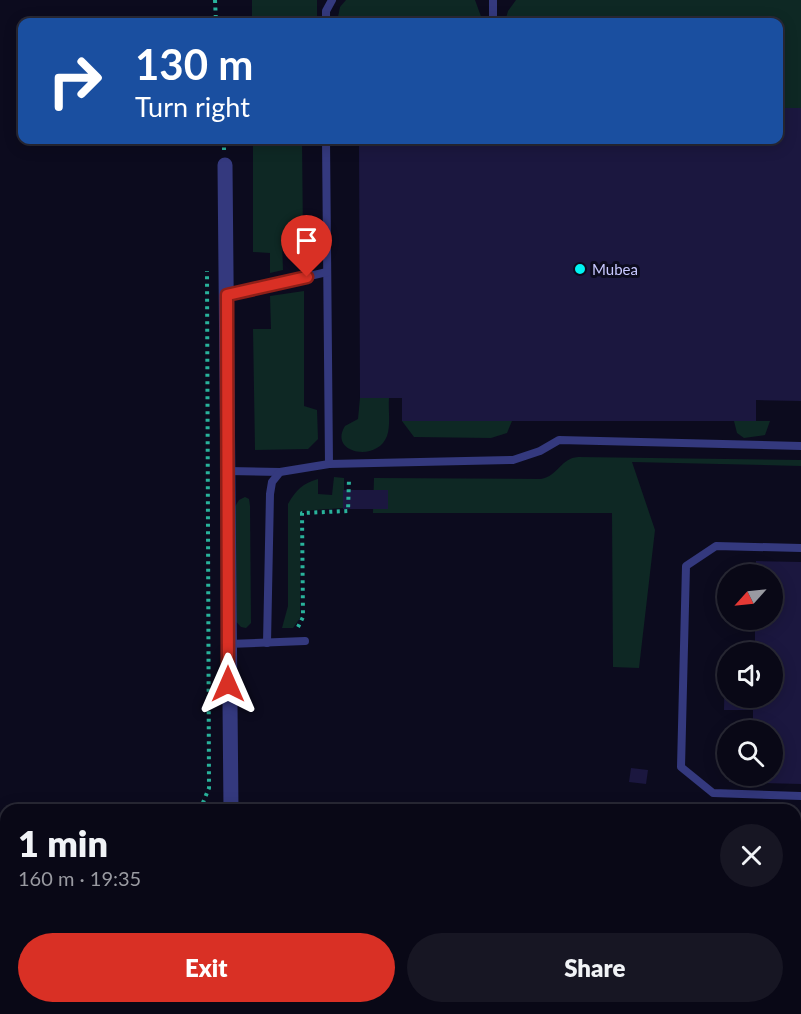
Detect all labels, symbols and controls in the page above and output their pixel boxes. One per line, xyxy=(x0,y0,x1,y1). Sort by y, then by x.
text: 130 m xyxy=(135,39,253,89)
icon: right xyxy=(36,42,114,120)
text: Turn right xyxy=(135,90,250,123)
pin xyxy=(281,215,332,277)
icon: arrive xyxy=(290,224,323,257)
place label: Mubea xyxy=(592,260,638,278)
marker: Mubea xyxy=(573,262,587,276)
north arrow xyxy=(717,564,783,630)
map controls xyxy=(717,564,783,786)
button: sound xyxy=(717,642,783,708)
position arrow xyxy=(196,652,260,716)
button: search xyxy=(717,720,783,786)
text: 1 min xyxy=(18,821,108,865)
button: close xyxy=(720,824,783,887)
text: 160 m · 19:35 xyxy=(18,866,141,890)
button: Exit xyxy=(18,933,395,1002)
button: Share xyxy=(407,933,783,1002)

